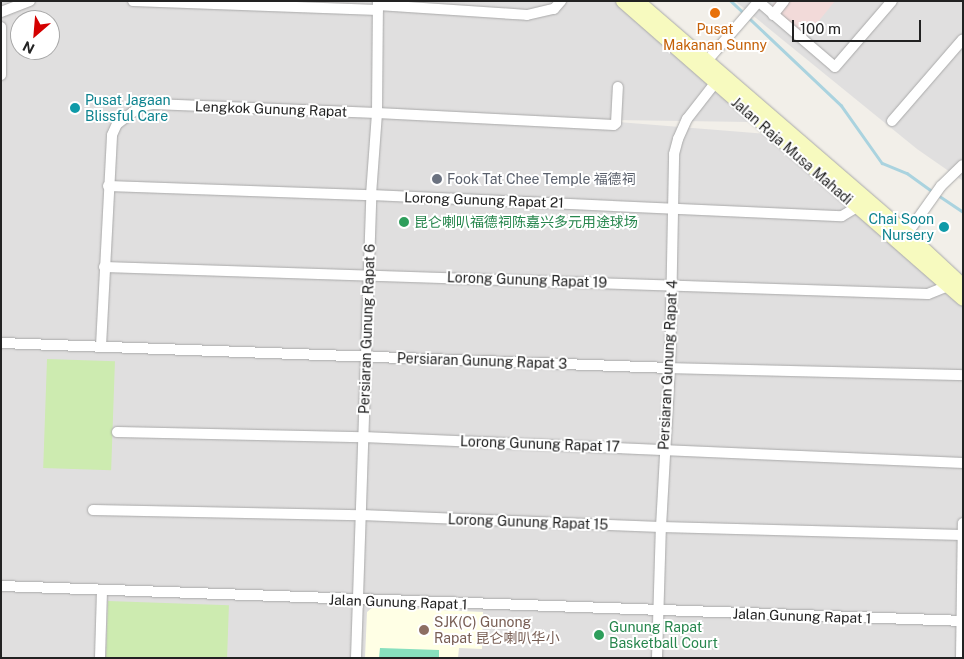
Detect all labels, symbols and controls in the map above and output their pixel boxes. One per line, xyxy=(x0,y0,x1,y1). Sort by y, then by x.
marker: Pusat Makanan Sunny xyxy=(709,7,721,19)
north arrow xyxy=(10,10,60,60)
scale bar xyxy=(794,10,923,42)
text: 100 m xyxy=(800,20,841,37)
place label: Pusat Makanan Sunny xyxy=(663,21,767,54)
text: N xyxy=(20,38,37,57)
place label: Pusat Jagaan Blissful Care xyxy=(85,92,171,124)
street label: Jalan Raja Musa Mahadi xyxy=(728,94,856,208)
street label: Lengkok Gunung Rapat xyxy=(195,98,347,120)
marker: Pusat Jagaan Blissful Care xyxy=(69,102,81,114)
place label: Fook Tat Chee Temple 福德祠 xyxy=(447,171,636,187)
marker: Fook Tat Chee Temple 福德祠 xyxy=(431,173,443,185)
street label: Lorong Gunung Rapat 21 xyxy=(404,189,564,211)
place label: Chai Soon Nursery xyxy=(868,211,934,243)
place label: 昆仑喇叭福德祠陈嘉兴多元用途球场 xyxy=(414,214,638,230)
marker: 昆仑喇叭福德祠陈嘉兴多元用途球场 xyxy=(398,216,410,228)
marker: Chai Soon Nursery xyxy=(938,221,950,233)
street label: Persiaran Gunung Rapat 6 xyxy=(356,244,378,414)
street label: Lorong Gunung Rapat 19 xyxy=(447,269,607,291)
street label: Persiaran Gunung Rapat 4 xyxy=(655,280,681,450)
street label: Persiaran Gunung Rapat 3 xyxy=(397,350,567,372)
street label: Lorong Gunung Rapat 17 xyxy=(460,433,620,455)
street label: Lorong Gunung Rapat 15 xyxy=(448,511,608,533)
street label: Jalan Gunung Rapat 1 xyxy=(328,591,468,613)
street label: Jalan Gunung Rapat 1 xyxy=(732,605,872,627)
place label: SJK(C) Gunong Rapat 昆仑喇叭华小 xyxy=(434,614,560,646)
place label: Gunung Rapat Basketball Court xyxy=(609,619,718,652)
marker: SJK(C) Gunong Rapat 昆仑喇叭华小 xyxy=(418,624,430,636)
marker: Gunung Rapat Basketball Court xyxy=(593,629,605,641)

